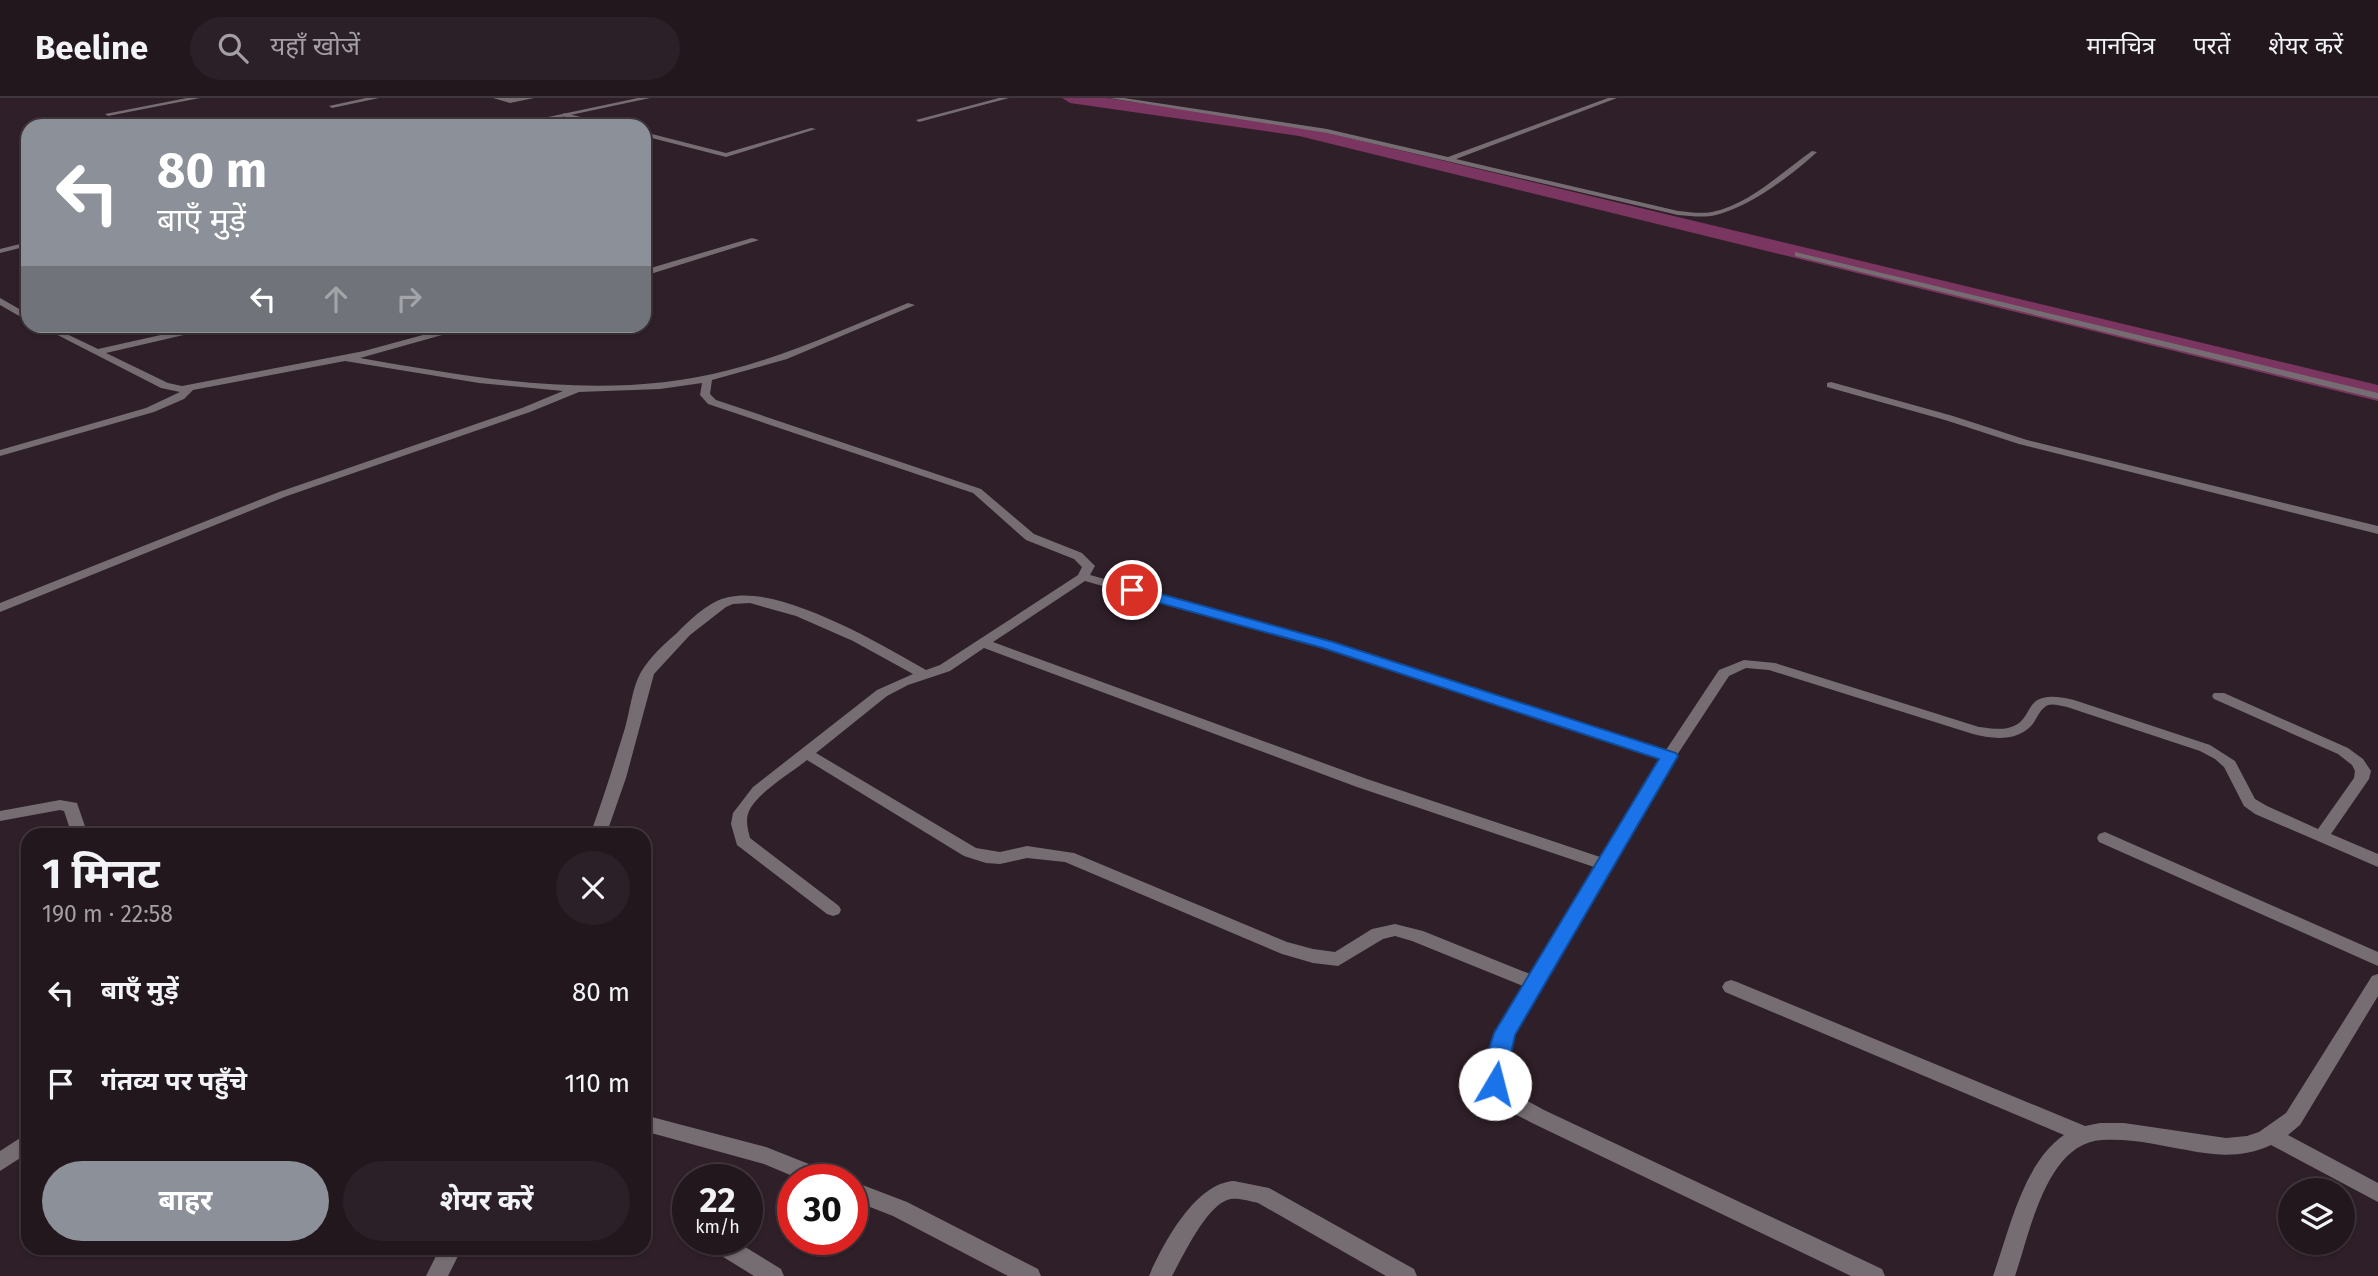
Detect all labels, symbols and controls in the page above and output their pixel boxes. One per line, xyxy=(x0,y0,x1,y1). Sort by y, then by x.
search box xyxy=(190,17,680,80)
text: Beeline xyxy=(35,28,148,68)
icon: search xyxy=(214,29,252,67)
text: यहाँ खोजें xyxy=(270,31,360,62)
text: मानचित्र xyxy=(2087,32,2155,60)
text: परतें xyxy=(2193,32,2230,60)
text: शेयर करें xyxy=(2268,32,2343,60)
text: 80 m xyxy=(157,141,267,200)
icon: left xyxy=(42,147,133,238)
text: बाएँ मुड़ें xyxy=(157,201,246,239)
icon: left xyxy=(244,280,282,318)
icon: ahead xyxy=(317,280,355,318)
icon: right xyxy=(390,280,428,318)
pin xyxy=(1102,560,1162,620)
icon: arrive xyxy=(1113,571,1151,609)
text: 1 मिनट xyxy=(42,849,160,899)
button: close xyxy=(556,851,630,925)
text: 190 m · 22:58 xyxy=(42,900,173,928)
icon: left xyxy=(42,974,80,1012)
text: बाएँ मुड़ें xyxy=(101,975,178,1006)
text: 80 m xyxy=(572,977,630,1008)
position arrow xyxy=(1458,1047,1532,1121)
icon: arrive xyxy=(42,1065,80,1103)
text: गंतव्य पर पहुँचे xyxy=(101,1066,247,1097)
text: 110 m xyxy=(564,1068,630,1099)
button: बाहर xyxy=(42,1161,329,1241)
button: शेयर करें xyxy=(343,1161,630,1241)
speed limit sign: 30 xyxy=(777,1164,868,1255)
map controls xyxy=(2278,1178,2355,1255)
button: layers xyxy=(2278,1178,2355,1255)
text: 22 xyxy=(699,1179,736,1221)
text: km/h xyxy=(695,1216,740,1238)

